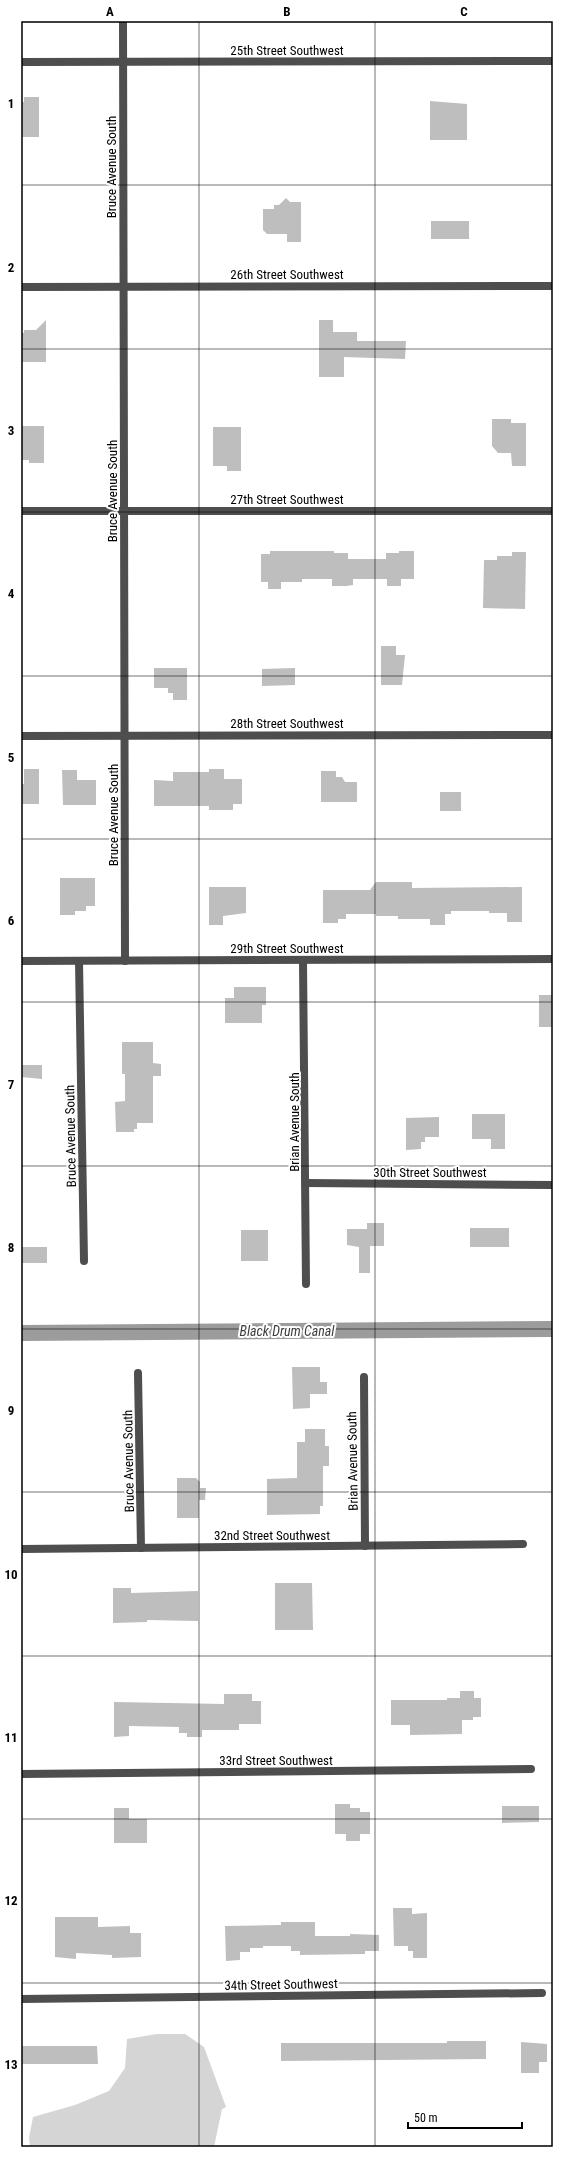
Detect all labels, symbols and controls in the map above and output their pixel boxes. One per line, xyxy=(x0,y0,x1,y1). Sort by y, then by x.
text: A xyxy=(106,4,114,19)
text: B xyxy=(283,4,291,19)
text: C xyxy=(460,4,468,19)
street label: 25th Street Southwest xyxy=(230,43,344,58)
text: 1 xyxy=(8,96,14,111)
street label: Bruce Avenue South xyxy=(104,116,119,218)
text: 2 xyxy=(8,260,15,275)
street label: 26th Street Southwest xyxy=(230,267,344,282)
text: 3 xyxy=(8,423,14,438)
street label: Bruce Avenue South xyxy=(105,440,120,542)
street label: 27th Street Southwest xyxy=(230,492,344,507)
text: 4 xyxy=(8,586,15,601)
street label: 28th Street Southwest xyxy=(230,716,344,731)
text: 5 xyxy=(8,750,15,765)
street label: Bruce Avenue South xyxy=(106,764,121,866)
text: 6 xyxy=(8,913,15,928)
street label: 29th Street Southwest xyxy=(230,941,344,956)
street label: Brian Avenue South xyxy=(287,1072,302,1172)
text: 7 xyxy=(8,1077,15,1092)
street label: Bruce Avenue South xyxy=(62,1085,79,1187)
street label: 30th Street Southwest xyxy=(373,1165,487,1180)
text: 8 xyxy=(8,1240,14,1255)
water label: Black Drum Canal xyxy=(240,1323,335,1339)
text: 9 xyxy=(8,1403,14,1418)
street label: Bruce Avenue South xyxy=(120,1410,137,1512)
street label: Brian Avenue South xyxy=(344,1411,361,1511)
street label: 32nd Street Southwest xyxy=(214,1528,330,1543)
text: 10 xyxy=(4,1567,18,1582)
text: 11 xyxy=(4,1730,18,1745)
street label: 33rd Street Southwest xyxy=(219,1753,333,1768)
text: 12 xyxy=(4,1893,18,1908)
street label: 34th Street Southwest xyxy=(224,1976,338,1993)
text: 13 xyxy=(4,2057,18,2072)
scale bar xyxy=(408,2104,522,2130)
text: 50 m xyxy=(414,2111,438,2125)

